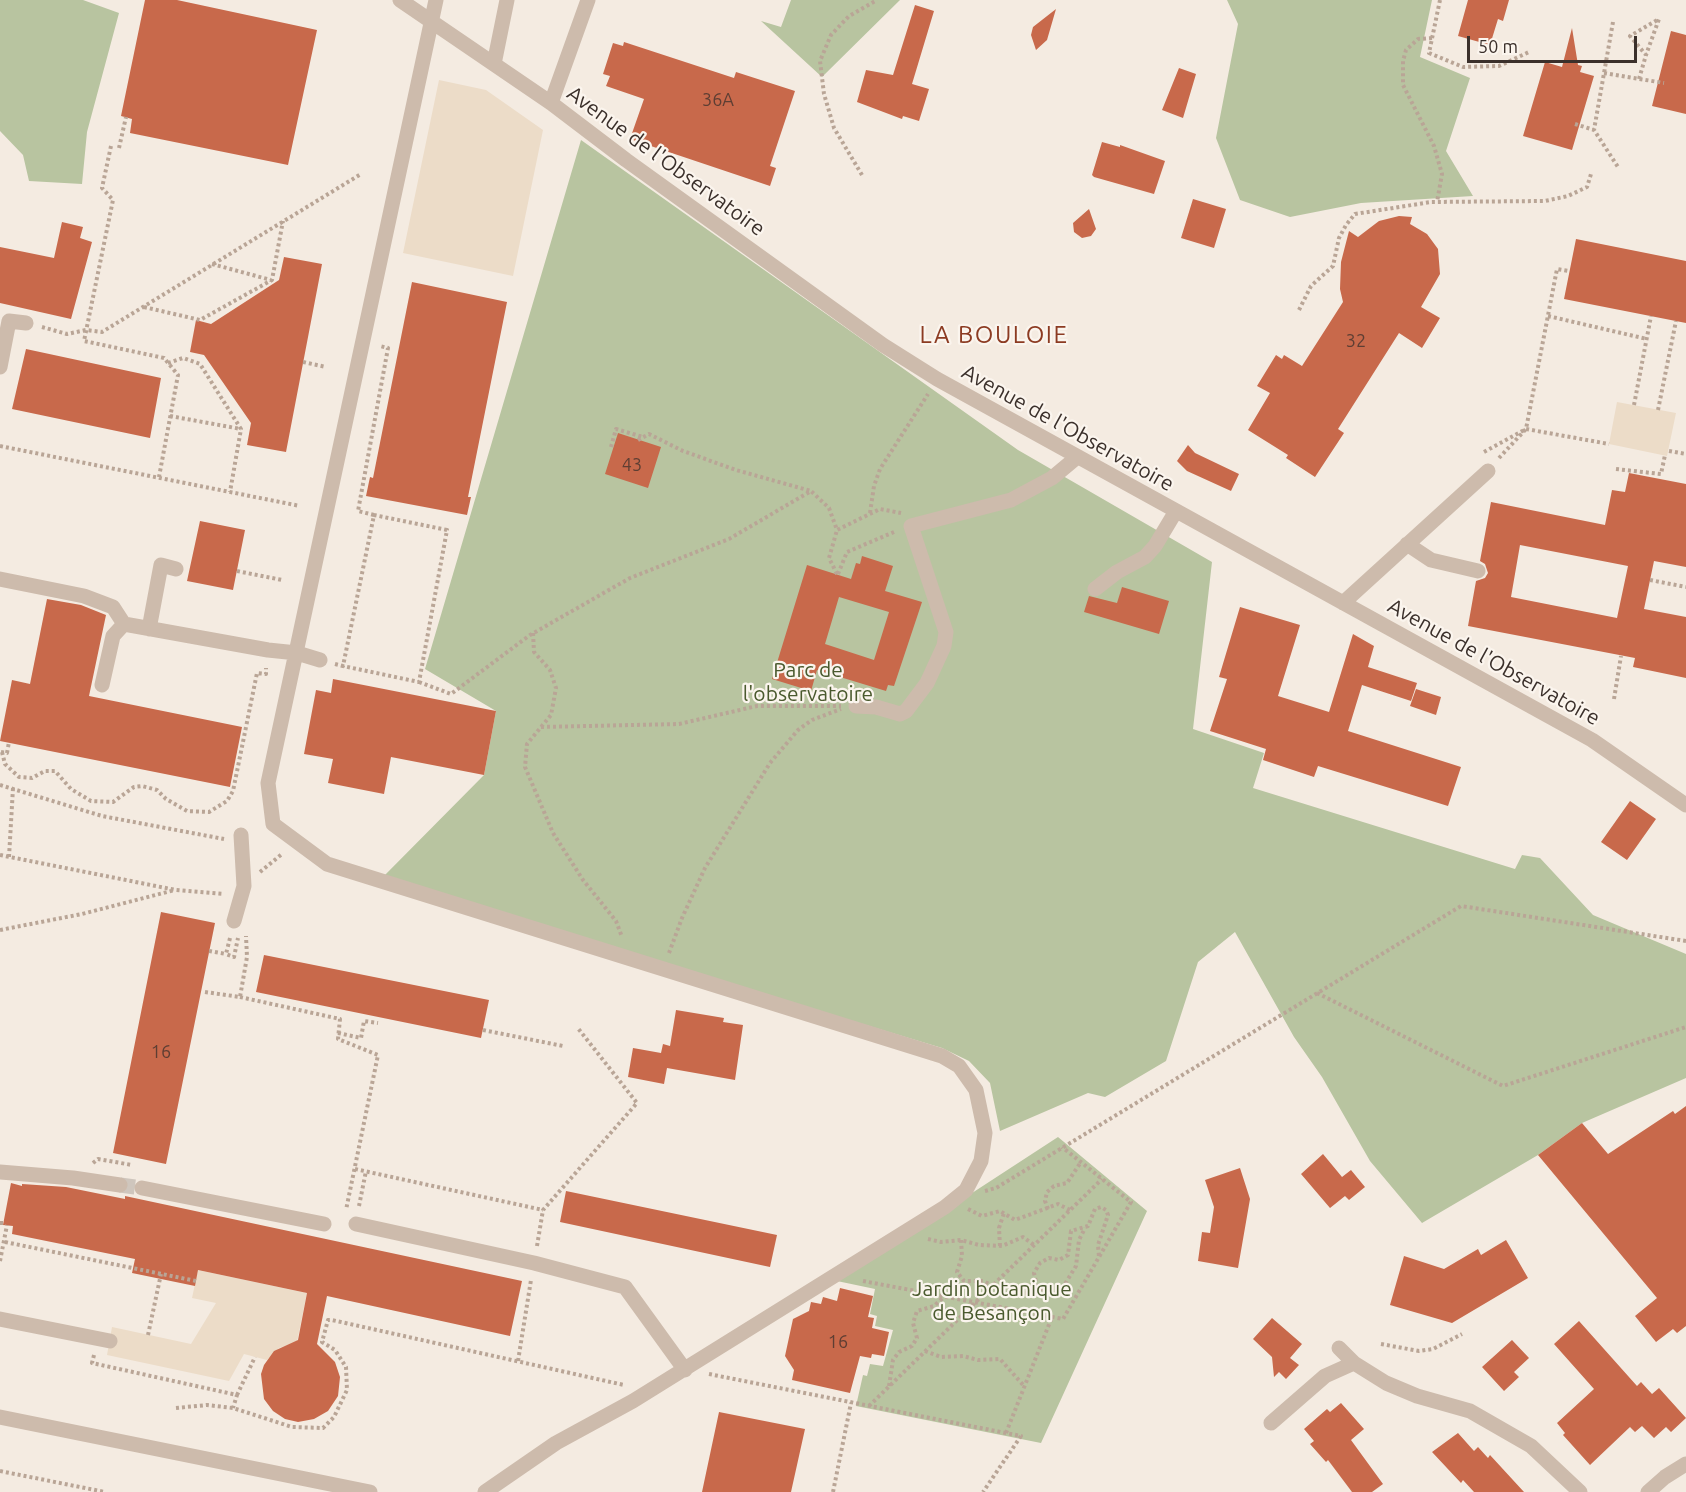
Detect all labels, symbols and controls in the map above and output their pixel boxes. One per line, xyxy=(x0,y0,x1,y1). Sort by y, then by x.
scale bar xyxy=(1470,24,1640,62)
text: 50 m xyxy=(1478,36,1518,56)
street label: Avenue de l'Observatoire xyxy=(562,81,770,241)
house number: 36A xyxy=(702,89,734,111)
district label: LA BOULOIE xyxy=(920,321,1068,349)
house number: 32 xyxy=(1346,330,1366,352)
street label: Avenue de l'Observatoire xyxy=(958,359,1178,497)
house number: 43 xyxy=(622,454,642,476)
street label: Avenue de l'Observatoire xyxy=(1384,593,1604,731)
park label: Parc de l'observatoire xyxy=(743,657,873,707)
house number: 16 xyxy=(151,1041,171,1063)
park label: Jardin botanique de Besançon xyxy=(912,1276,1072,1326)
house number: 16 xyxy=(828,1331,848,1353)

